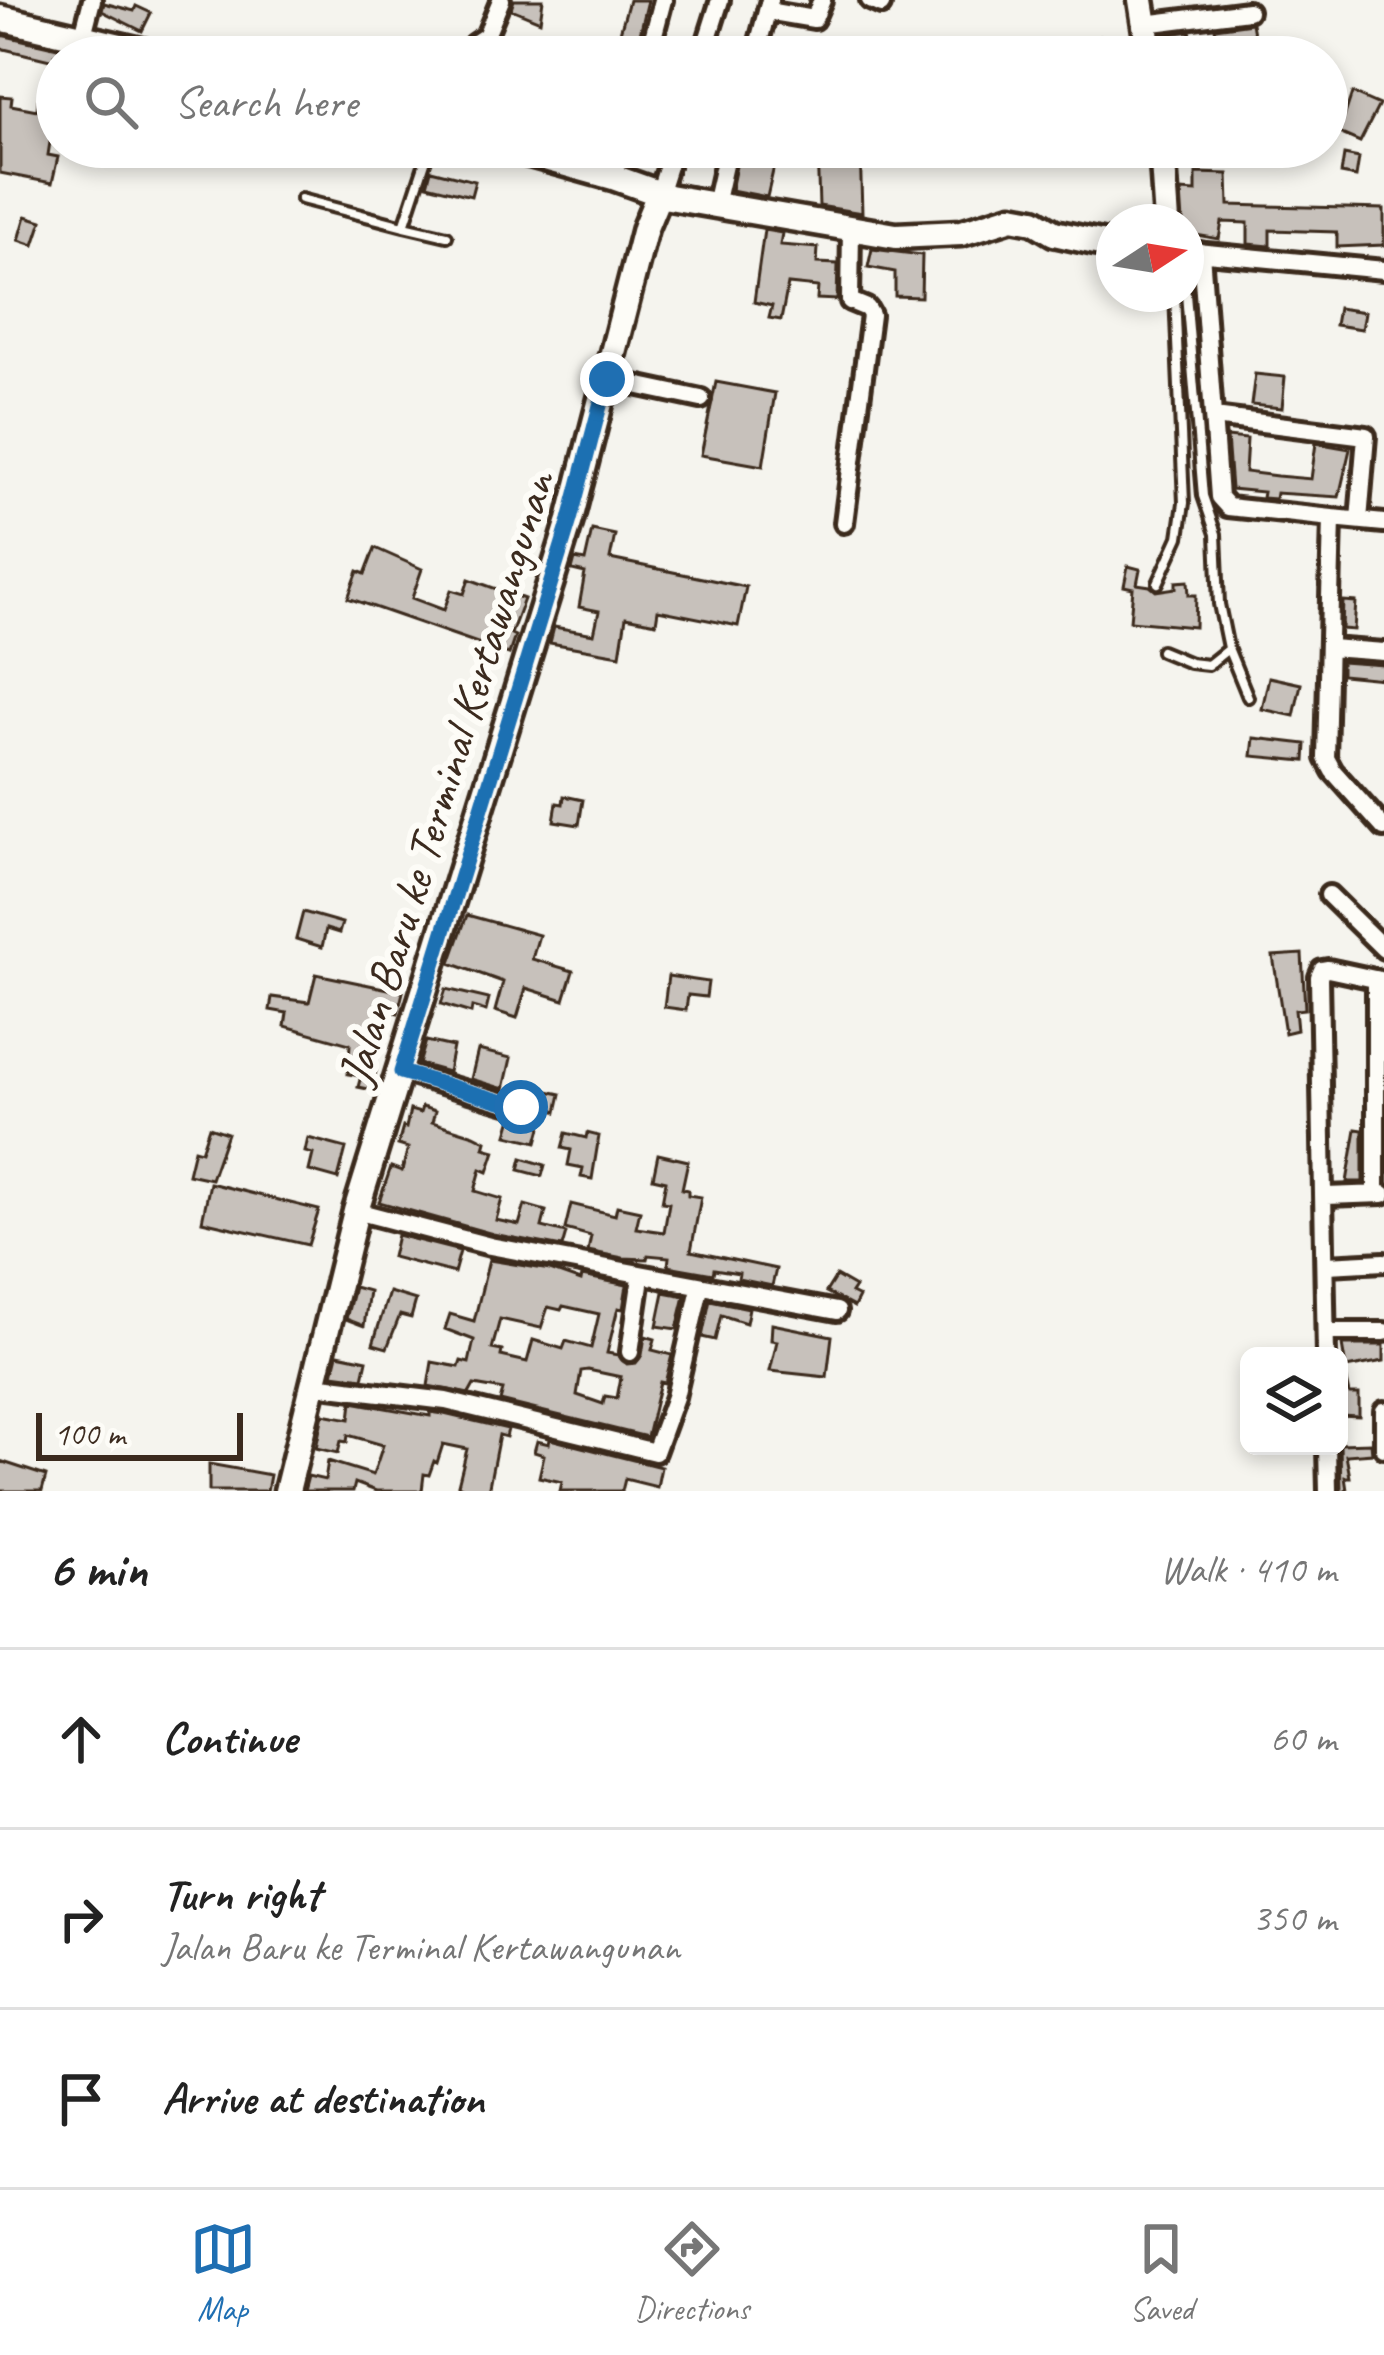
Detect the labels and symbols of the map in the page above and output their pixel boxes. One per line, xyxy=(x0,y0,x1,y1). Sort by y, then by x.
north arrow xyxy=(1096,204,1204,312)
route end xyxy=(580,352,634,406)
street label: Jalan Baru ke Terminal Kertawangunan xyxy=(324,462,569,1093)
route start xyxy=(494,1080,548,1134)
scale bar xyxy=(36,1407,243,1460)

